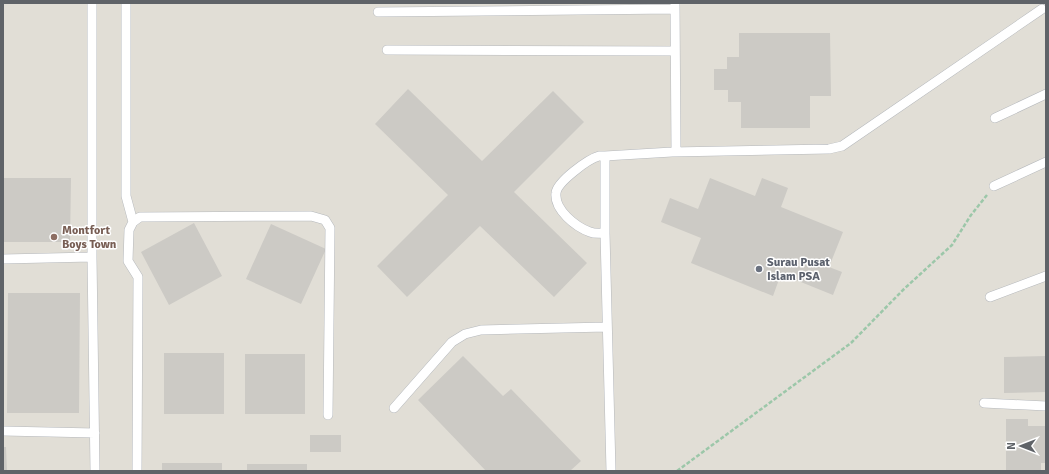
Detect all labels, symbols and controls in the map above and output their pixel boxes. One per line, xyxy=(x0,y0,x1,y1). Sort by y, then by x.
place label: Montfort Boys Town xyxy=(62,223,117,252)
marker: Montfort Boys Town xyxy=(49,232,59,242)
place label: Surau Pusat Islam PSA xyxy=(767,255,830,284)
marker: Surau Pusat Islam PSA xyxy=(754,264,764,274)
north arrow xyxy=(1001,426,1041,466)
text: N xyxy=(1005,442,1018,450)

